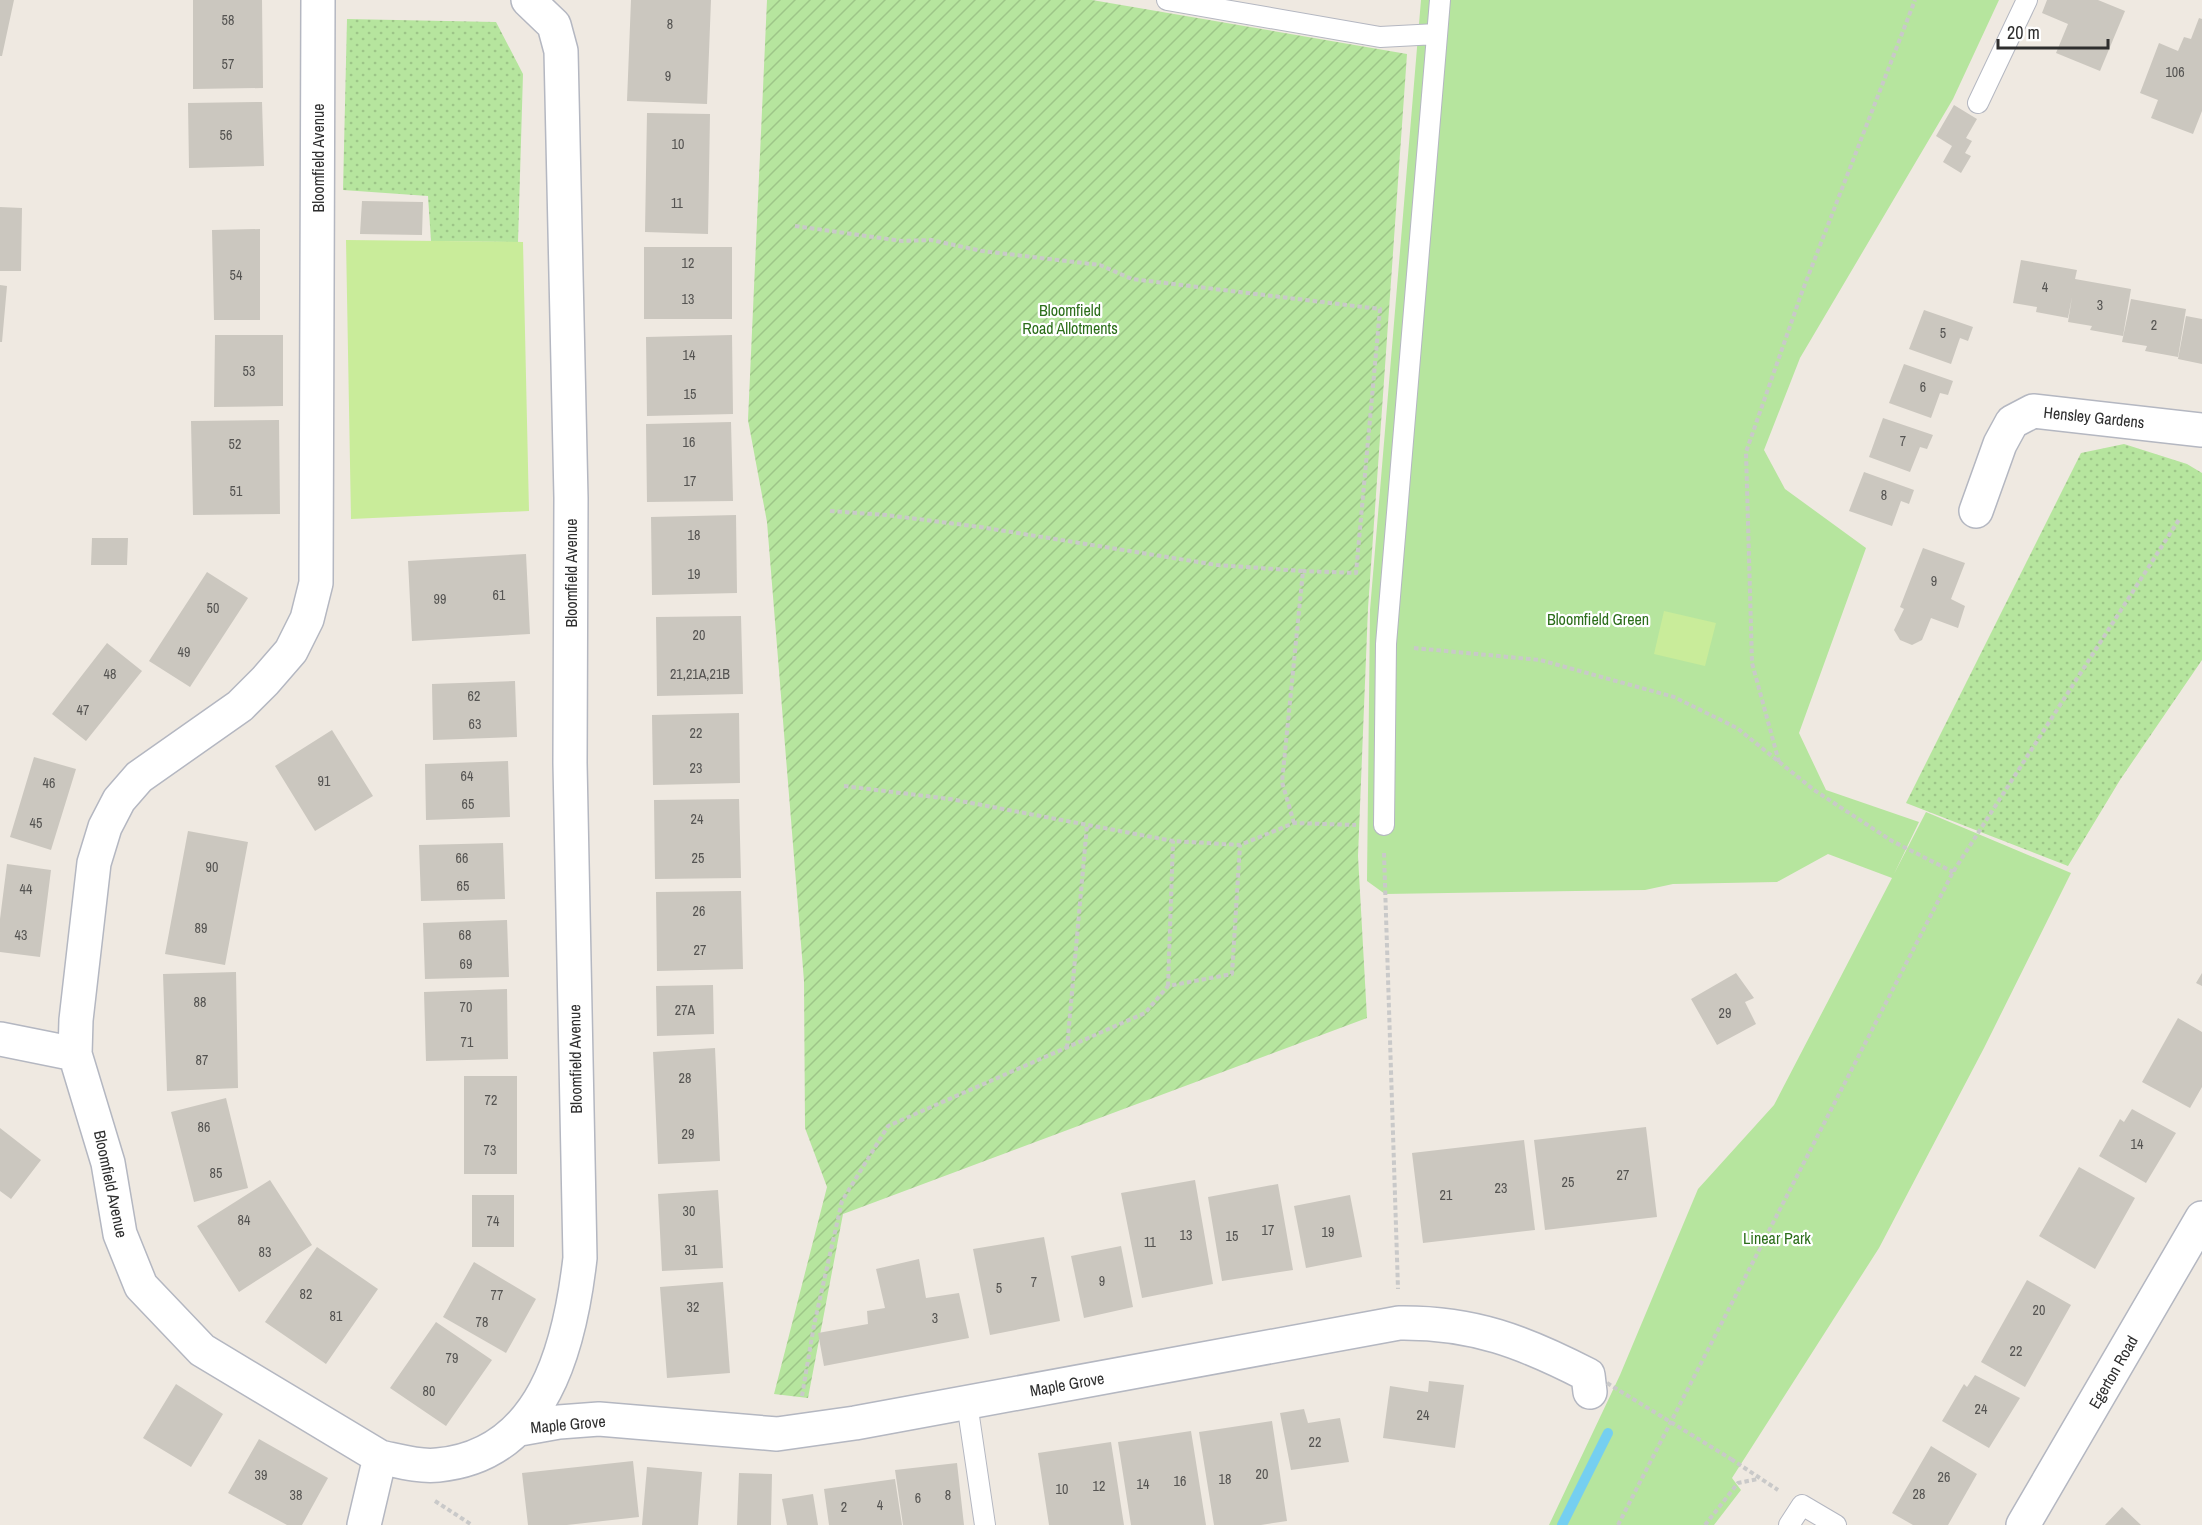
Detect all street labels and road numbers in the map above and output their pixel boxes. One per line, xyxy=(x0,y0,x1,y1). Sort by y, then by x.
street label: Bloomfield Avenue xyxy=(307,103,329,213)
street label: Hensley Gardens xyxy=(2042,401,2146,433)
street label: Bloomfield Avenue xyxy=(560,518,582,628)
street label: Bloomfield Avenue xyxy=(563,1004,587,1114)
street label: Bloomfield Avenue xyxy=(89,1128,133,1240)
street label: Egerton Road xyxy=(2083,1331,2143,1413)
street label: Maple Grove xyxy=(1028,1367,1106,1401)
street label: Maple Grove xyxy=(530,1410,606,1438)

